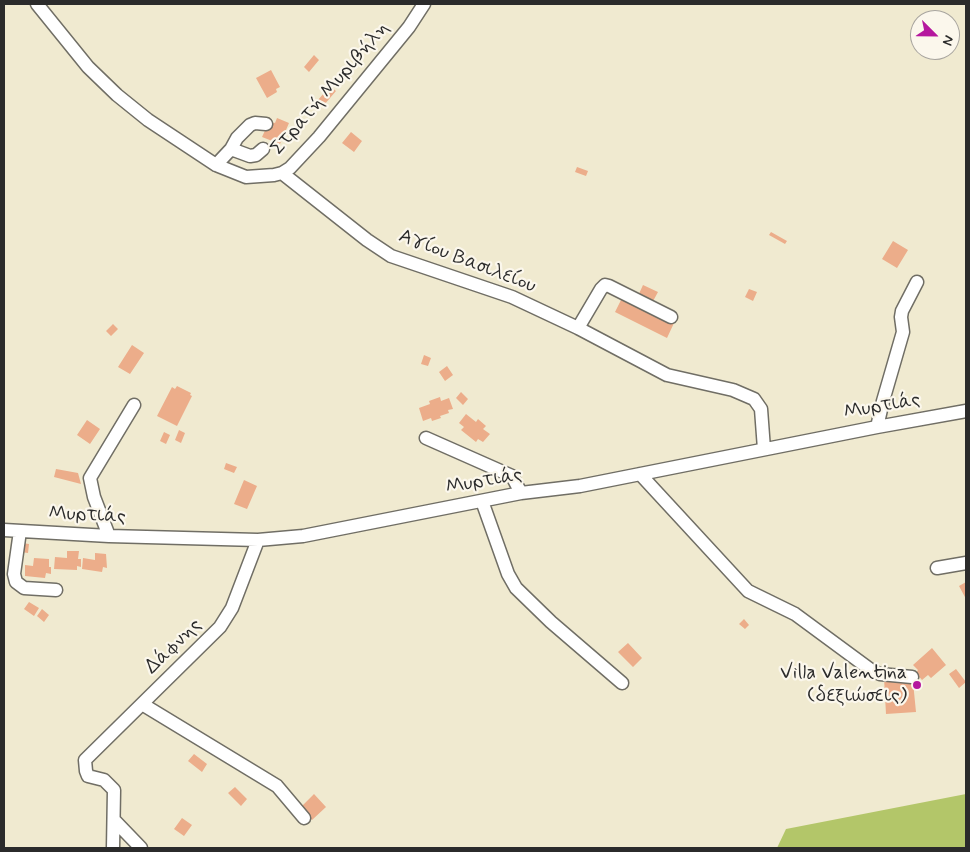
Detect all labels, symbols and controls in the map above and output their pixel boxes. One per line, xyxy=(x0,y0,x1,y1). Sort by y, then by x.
north arrow xyxy=(910,10,960,60)
street label: Στρατή Μυριβήλη xyxy=(266,17,396,161)
text: N xyxy=(938,33,958,48)
street label: Αγίου Βασιλείου xyxy=(395,225,539,299)
street label: Μυρτιάς xyxy=(842,388,922,426)
street label: Μυρτιάς xyxy=(444,463,524,501)
street label: Μυρτιάς xyxy=(48,502,126,530)
street label: Δάφνης xyxy=(141,614,207,680)
place label: Villa Valentina (δεξιώσεις) xyxy=(780,662,907,709)
marker: Villa Valentina (δεξιώσεις) xyxy=(911,679,923,691)

